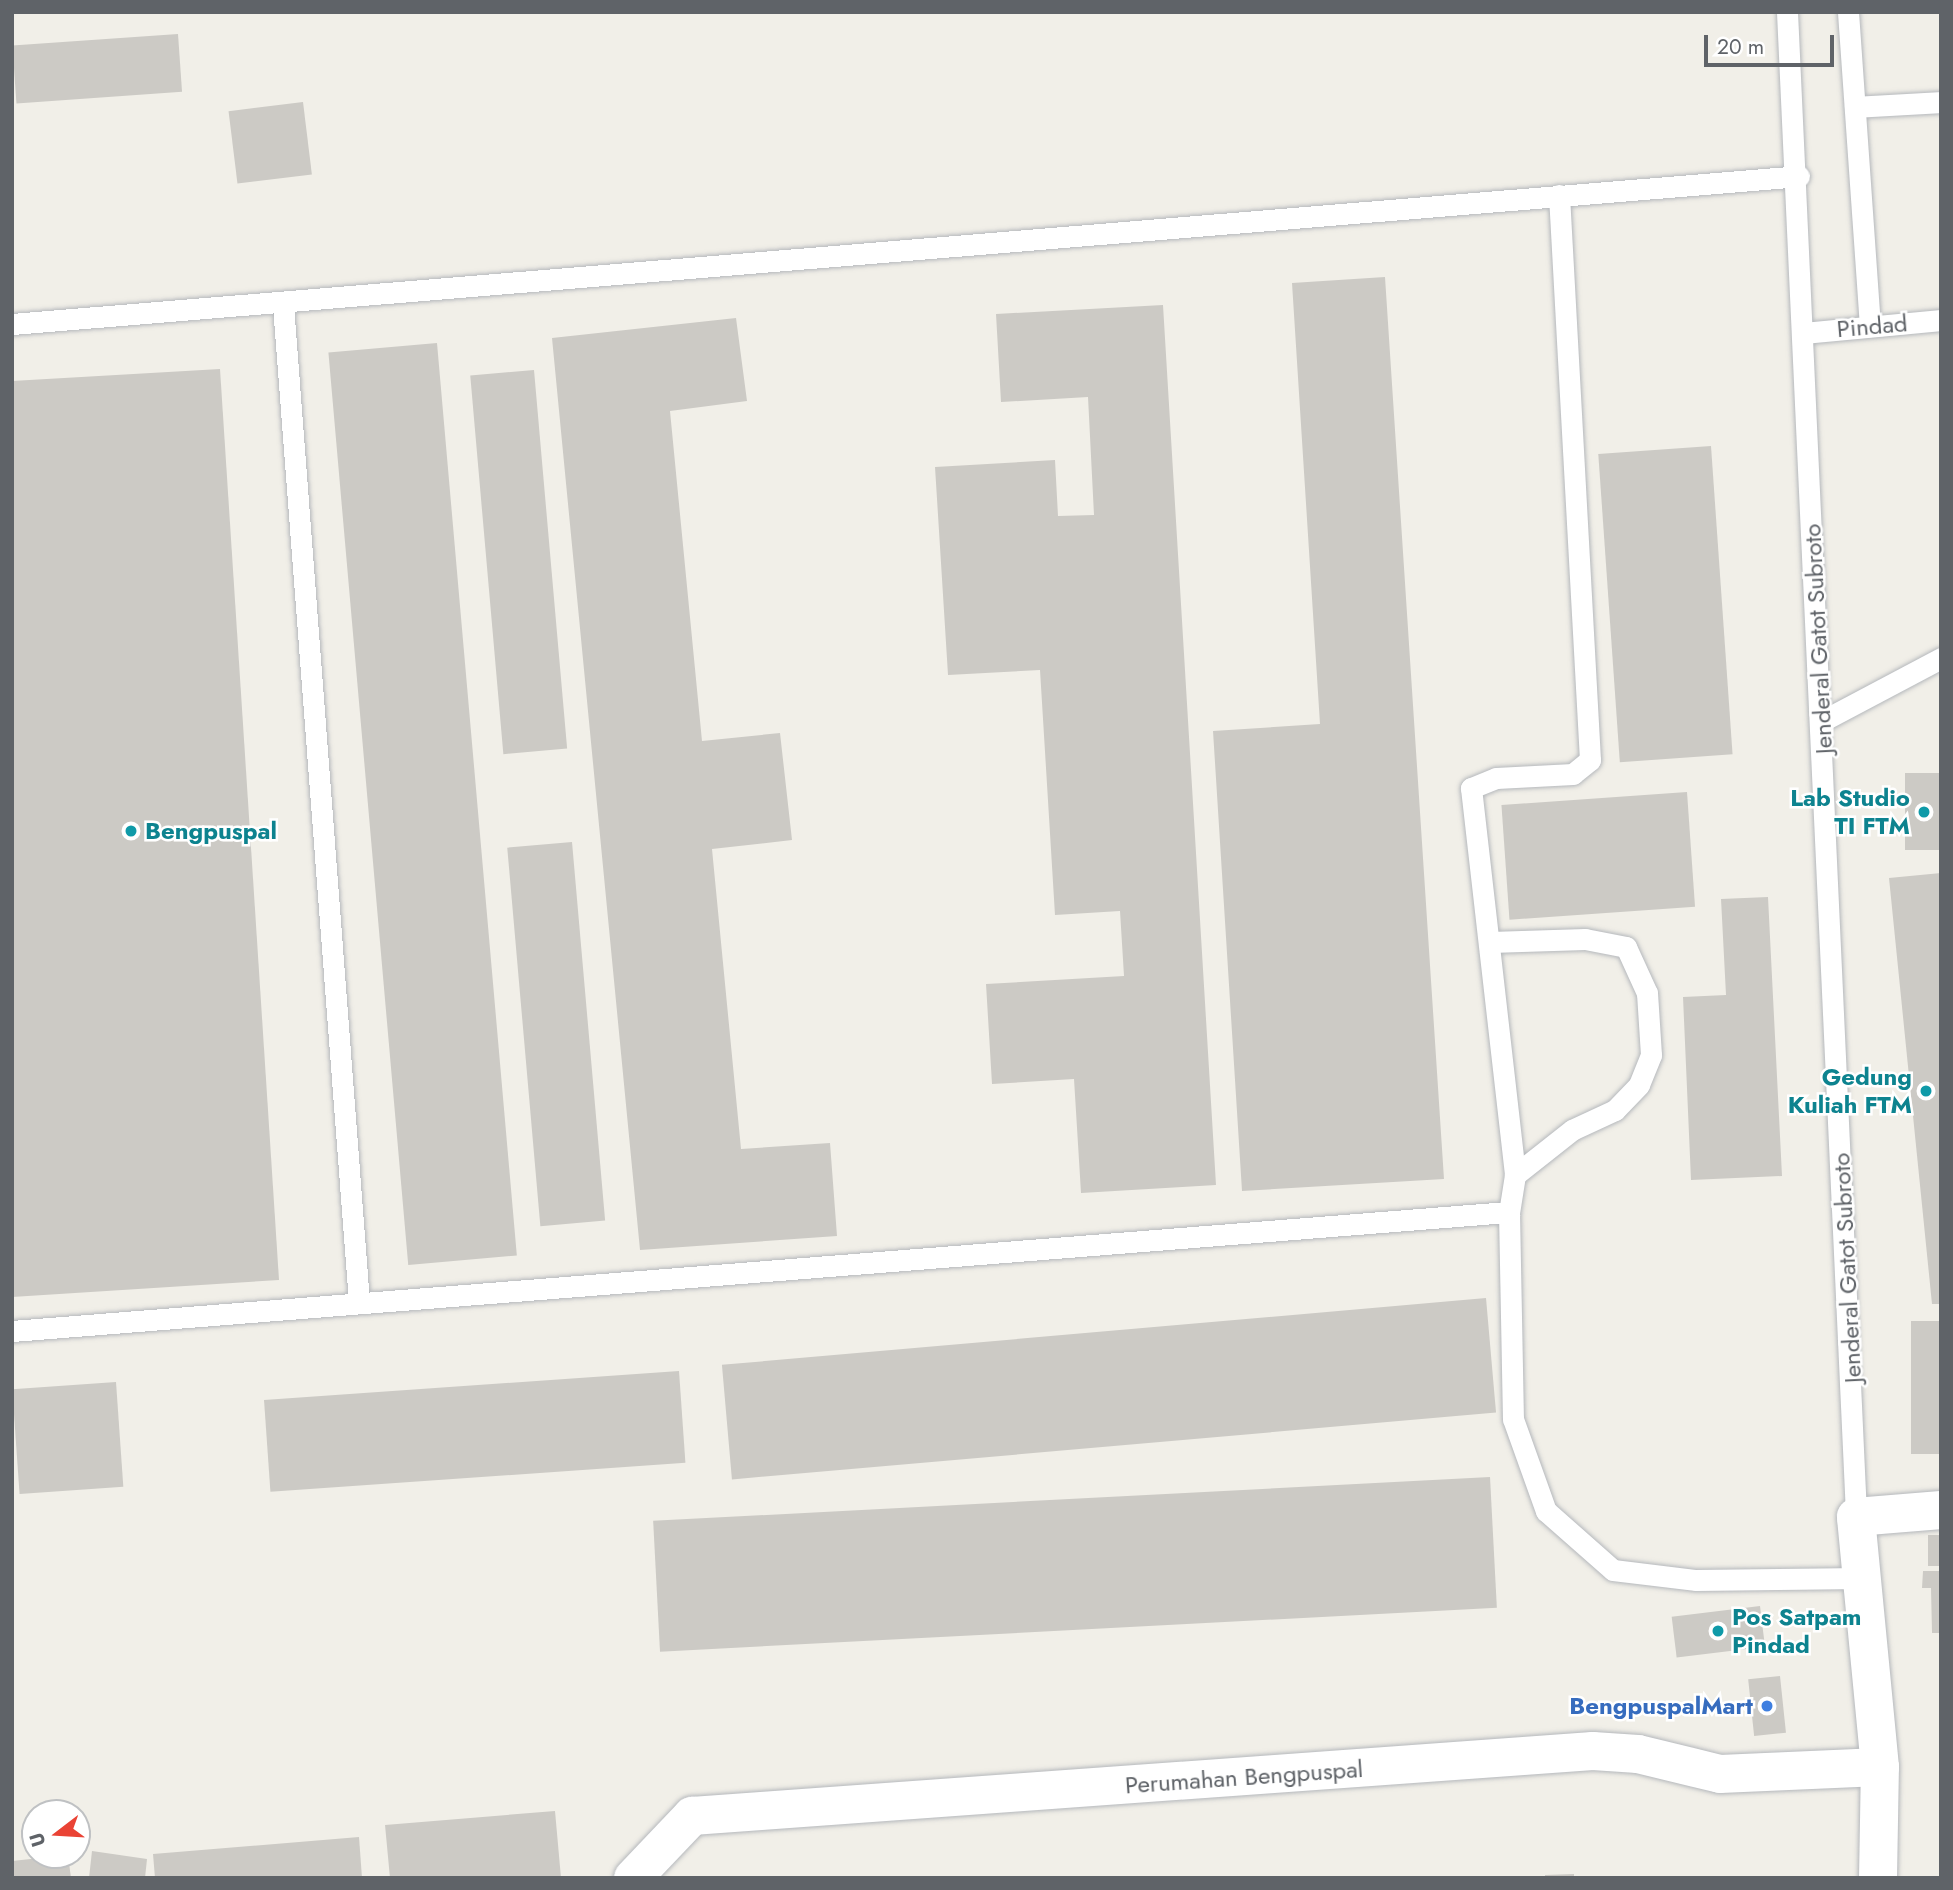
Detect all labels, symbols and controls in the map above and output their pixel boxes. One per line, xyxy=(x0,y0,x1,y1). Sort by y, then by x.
scale bar xyxy=(1708,21,1838,65)
text: 20 m xyxy=(1717,32,1764,62)
street label: Pindad xyxy=(1835,309,1909,343)
street label: Jenderal Gatot Subroto xyxy=(1798,523,1838,755)
place label: Lab Studio TI FTM xyxy=(1790,784,1910,840)
marker: Lab Studio TI FTM xyxy=(1916,804,1932,820)
place label: Bengpuspal xyxy=(145,817,277,845)
marker: Bengpuspal xyxy=(123,823,139,839)
place label: Gedung Kuliah FTM xyxy=(1788,1063,1912,1119)
marker: Gedung Kuliah FTM xyxy=(1918,1083,1934,1099)
street label: Jenderal Gatot Subroto xyxy=(1827,1152,1867,1384)
place label: Pos Satpam Pindad xyxy=(1732,1603,1862,1659)
marker: Pos Satpam Pindad xyxy=(1710,1623,1726,1639)
place label: BengpuspalMart xyxy=(1569,1692,1753,1720)
marker: BengpuspalMart xyxy=(1759,1698,1775,1714)
street label: Perumahan Bengpuspal xyxy=(1124,1754,1364,1800)
north arrow xyxy=(21,1799,91,1869)
text: U xyxy=(22,1829,52,1850)

